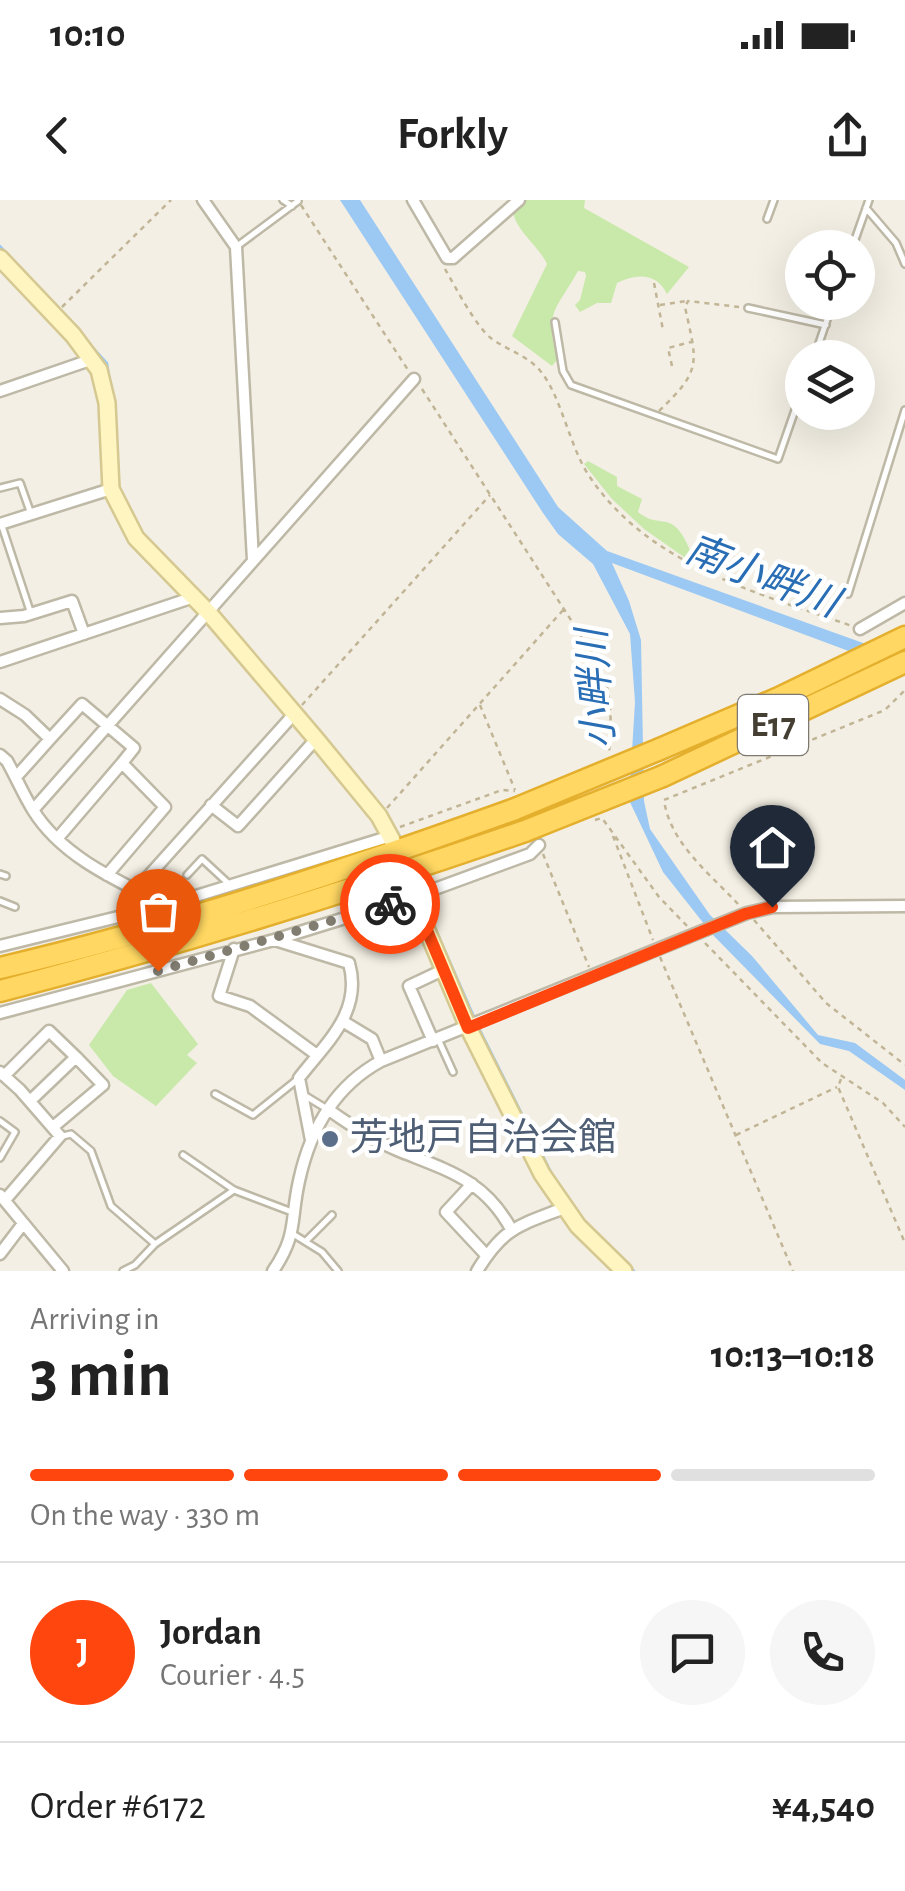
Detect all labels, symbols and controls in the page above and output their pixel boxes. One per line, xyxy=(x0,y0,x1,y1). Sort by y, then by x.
text: 10:10 xyxy=(50,16,126,54)
icon: back xyxy=(30,108,85,163)
icon: share xyxy=(820,108,875,163)
text: Forkly xyxy=(397,112,508,157)
map controls xyxy=(785,230,875,430)
button: locate xyxy=(785,230,875,320)
button: layers xyxy=(785,340,875,430)
water label: 南小畔川 xyxy=(680,528,848,626)
water label: 小畔川 xyxy=(571,624,621,750)
road number: E17 xyxy=(738,695,808,755)
pin xyxy=(730,805,815,908)
icon: home xyxy=(745,820,800,875)
courier xyxy=(340,854,440,954)
pin xyxy=(116,869,201,972)
icon: bike xyxy=(363,877,418,932)
icon: bag xyxy=(131,884,186,939)
place label: 芳地戸自治会館 xyxy=(350,1118,616,1158)
marker: 芳地戸自治会館 xyxy=(319,1128,341,1150)
text: Arriving in xyxy=(30,1303,159,1335)
text: 10:13–10:18 xyxy=(711,1337,875,1375)
text: 3 min xyxy=(30,1343,172,1408)
text: On the way · 330 m xyxy=(30,1499,260,1531)
button: chat xyxy=(640,1600,745,1705)
button: phone xyxy=(770,1600,875,1705)
text: Jordan xyxy=(160,1614,262,1652)
text: J xyxy=(76,1633,89,1671)
text: Courier · 4.5 xyxy=(160,1659,305,1691)
text: Order #6172 xyxy=(30,1788,206,1826)
text: ¥4,540 xyxy=(772,1788,875,1826)

